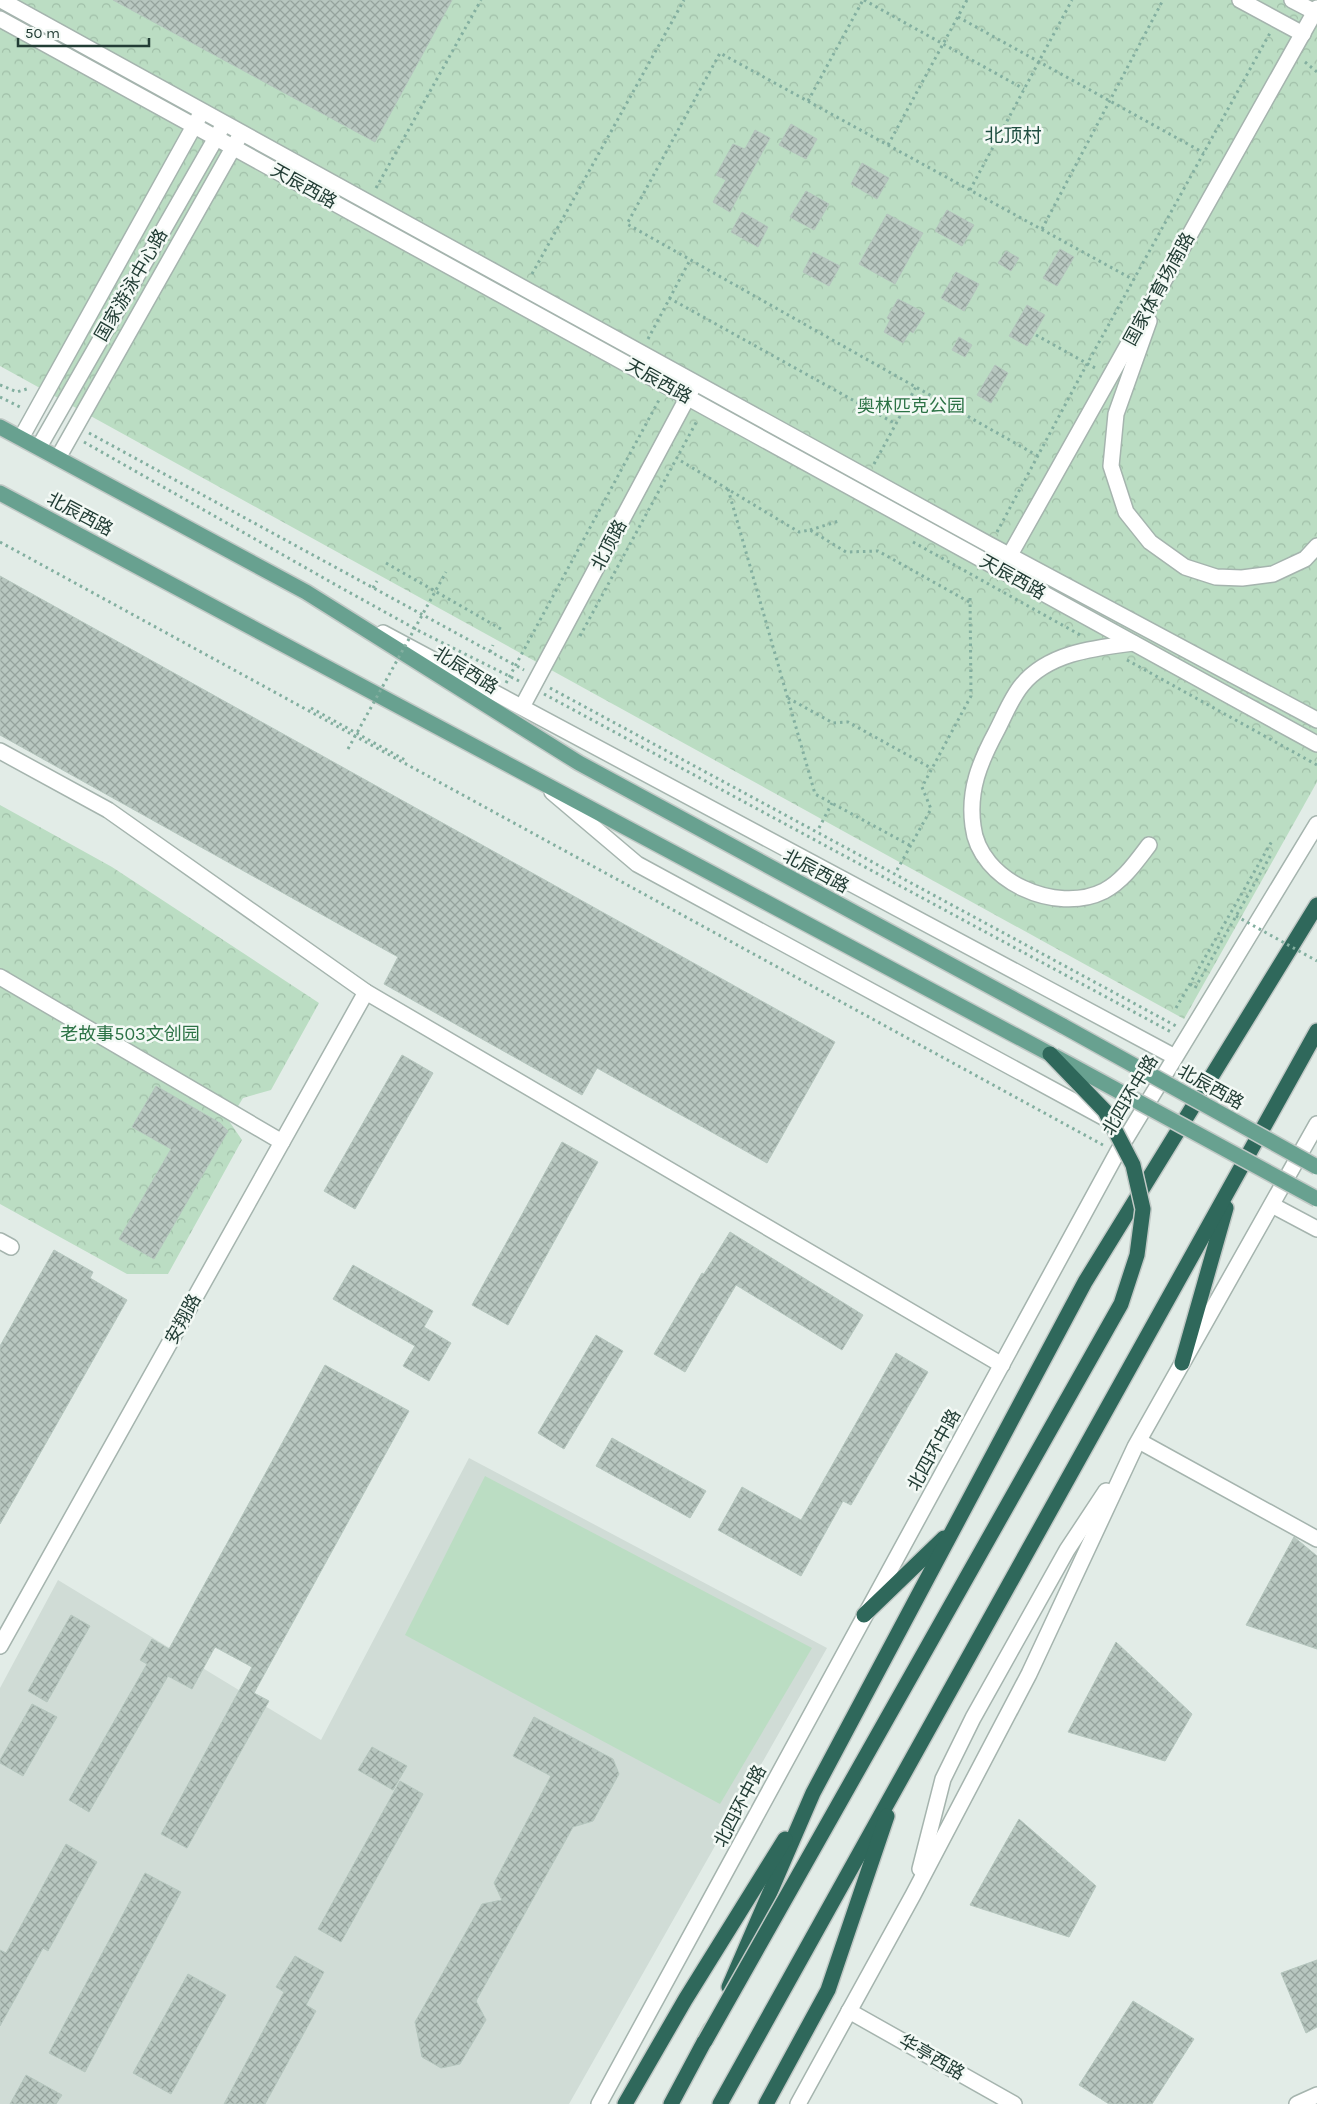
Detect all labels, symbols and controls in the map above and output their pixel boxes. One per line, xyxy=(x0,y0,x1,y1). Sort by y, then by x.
scale bar xyxy=(18,15,149,47)
text: 50 m xyxy=(25,24,60,42)
district label: 北顶村 xyxy=(984,125,1042,147)
street label: 天辰西路 xyxy=(267,159,341,213)
street label: 国家游泳中心路 xyxy=(90,225,172,345)
street label: 国家体育场南路 xyxy=(1119,229,1199,349)
street label: 天辰西路 xyxy=(622,354,696,408)
park label: 奥林匹克公园 xyxy=(857,395,965,417)
street label: 北辰西路 xyxy=(43,487,117,541)
street label: 北顶路 xyxy=(587,516,631,574)
street label: 天辰西路 xyxy=(976,550,1050,604)
street label: 北辰西路 xyxy=(430,642,502,698)
street label: 北辰西路 xyxy=(779,844,853,898)
park label: 老故事503文创园 xyxy=(60,1023,200,1045)
street label: 北四环中路 xyxy=(1097,1051,1163,1139)
street label: 北辰西路 xyxy=(1174,1060,1248,1114)
street label: 安翔路 xyxy=(160,1290,206,1348)
street label: 北四环中路 xyxy=(903,1405,965,1495)
street label: 北四环中路 xyxy=(709,1761,771,1851)
street label: 华亭西路 xyxy=(895,2029,969,2085)

